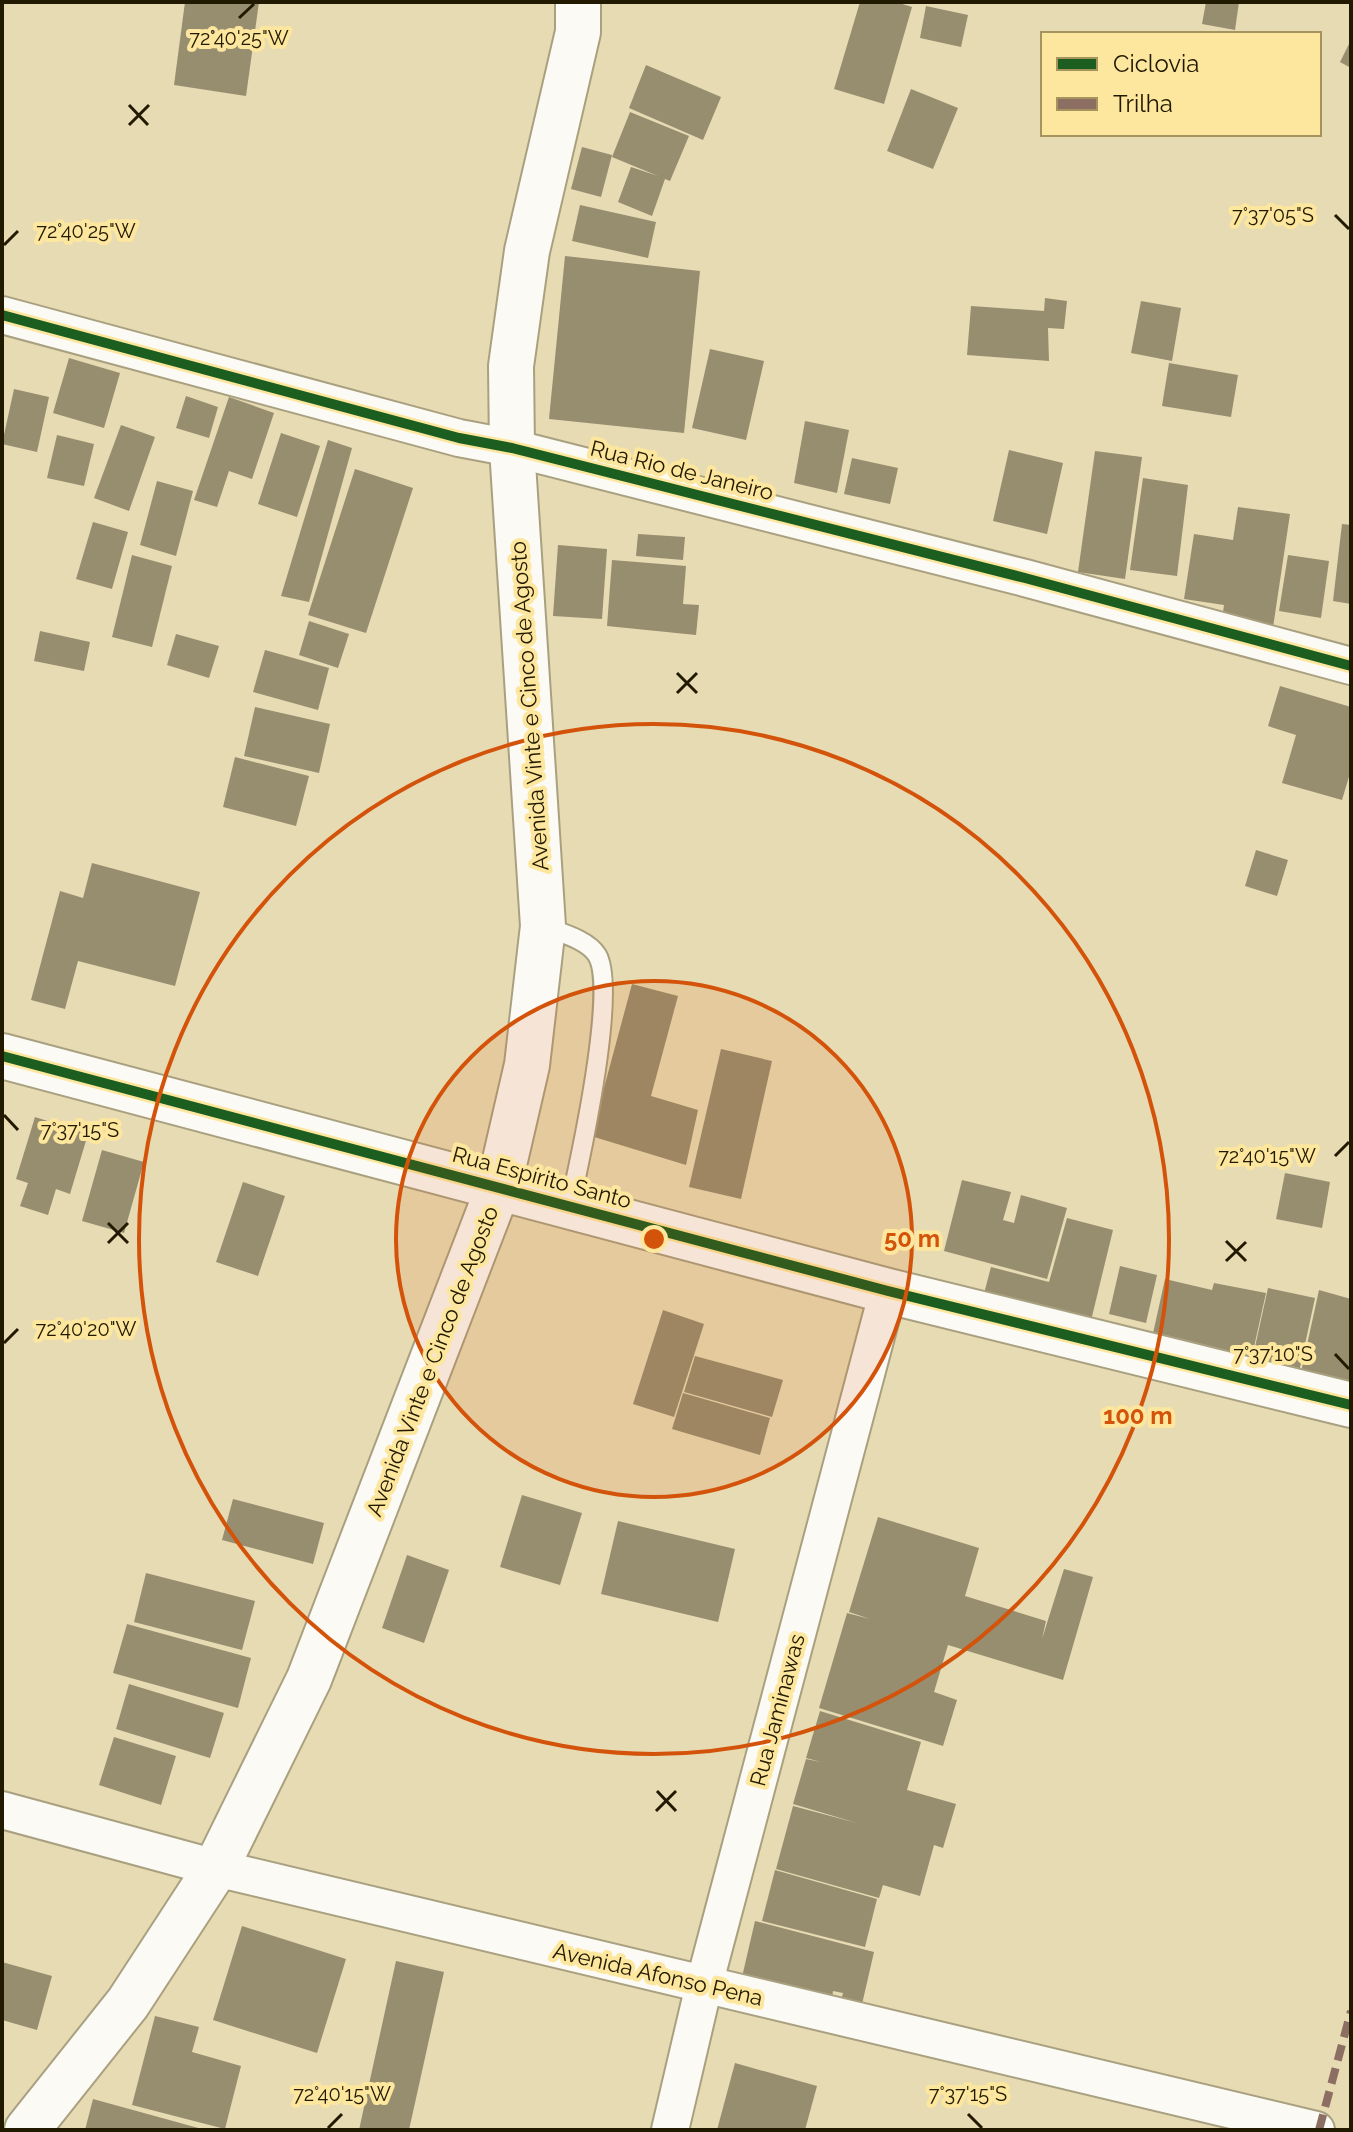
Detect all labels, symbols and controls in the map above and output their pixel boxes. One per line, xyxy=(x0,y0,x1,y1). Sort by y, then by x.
text: 72°40'25"W xyxy=(189,26,289,50)
legend xyxy=(1041,32,1321,136)
text: Ciclovia xyxy=(1113,49,1199,78)
text: Trilha xyxy=(1113,89,1173,118)
text: 7°37'05"S xyxy=(1232,203,1314,227)
text: 72°40'25"W xyxy=(36,219,136,243)
street label: Rua Rio de Janeiro xyxy=(588,435,776,505)
street label: Avenida Vinte e Cinco de Agosto xyxy=(505,540,553,872)
text: 7°37'15"S xyxy=(41,1118,119,1142)
street label: Rua Espírito Santo xyxy=(450,1141,634,1213)
text: 72°40'15"W xyxy=(1218,1144,1316,1168)
street label: Avenida Vinte e Cinco de Agosto xyxy=(361,1202,503,1520)
text: 50 m xyxy=(884,1224,940,1253)
centre of rings xyxy=(640,1225,668,1253)
text: 72°40'20"W xyxy=(36,1317,136,1341)
text: 7°37'10"S xyxy=(1233,1342,1313,1366)
text: 100 m xyxy=(1103,1401,1173,1430)
street label: Rua Jaminawas xyxy=(744,1631,810,1789)
street label: Avenida Afonso Pena xyxy=(551,1937,765,2011)
text: 72°40'15"W xyxy=(293,2082,391,2106)
text: 7°37'15"S xyxy=(929,2082,1007,2106)

